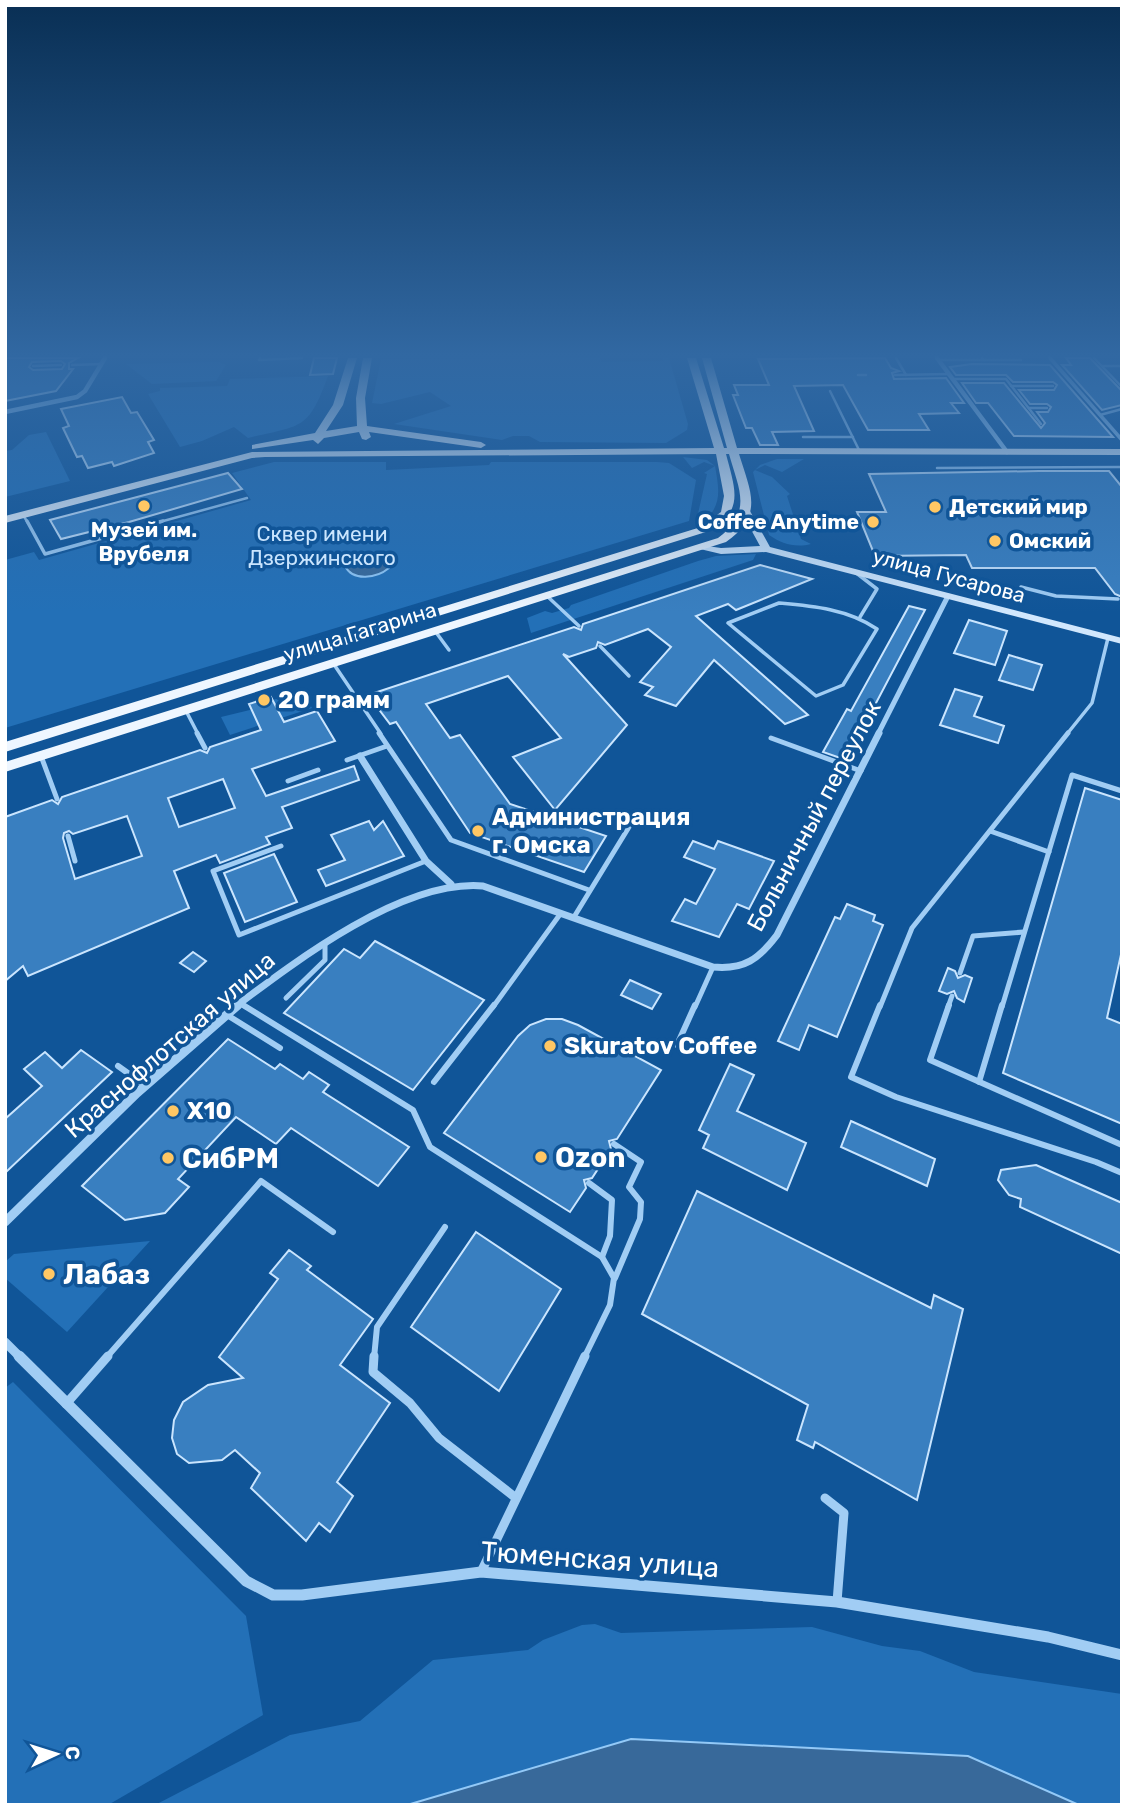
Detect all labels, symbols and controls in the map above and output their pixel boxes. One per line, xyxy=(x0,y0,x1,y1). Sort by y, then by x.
place label: Детский мир xyxy=(949,494,1088,519)
marker: Музей им. Врубеля xyxy=(136,498,152,514)
marker: Детский мир xyxy=(927,499,943,515)
place label: Coffee Anytime xyxy=(698,509,859,534)
marker: Coffee Anytime xyxy=(865,514,881,530)
place label: Музей им. Врубеля xyxy=(91,517,197,566)
park label: Сквер имени Дзержинского xyxy=(248,521,396,570)
place label: Омский xyxy=(1009,528,1091,553)
marker: Омский xyxy=(987,533,1003,549)
street label: улица Гусарова xyxy=(870,543,1028,608)
street label: улица Гагарина xyxy=(280,596,439,667)
place label: 20 грамм xyxy=(278,686,390,714)
marker: 20 грамм xyxy=(256,692,272,708)
street label: Больничный переулок xyxy=(741,696,887,936)
place label: Администрация г. Омска xyxy=(492,803,690,859)
marker: Администрация г. Омска xyxy=(470,823,486,839)
street label: Краснофлотская улица xyxy=(59,946,281,1144)
place label: Skuratov Coffee xyxy=(564,1032,757,1060)
marker: Skuratov Coffee xyxy=(542,1038,558,1054)
place label: Х10 xyxy=(187,1097,232,1125)
marker: Х10 xyxy=(165,1103,181,1119)
place label: Ozon xyxy=(555,1141,625,1174)
place label: СибРМ xyxy=(182,1142,279,1175)
marker: Ozon xyxy=(533,1149,549,1165)
marker: СибРМ xyxy=(160,1150,176,1166)
place label: Лабаз xyxy=(63,1258,150,1291)
marker: Лабаз xyxy=(41,1266,57,1282)
street label: Тюменская улица xyxy=(480,1535,720,1584)
north arrow xyxy=(21,1719,91,1789)
text: С xyxy=(61,1745,84,1760)

